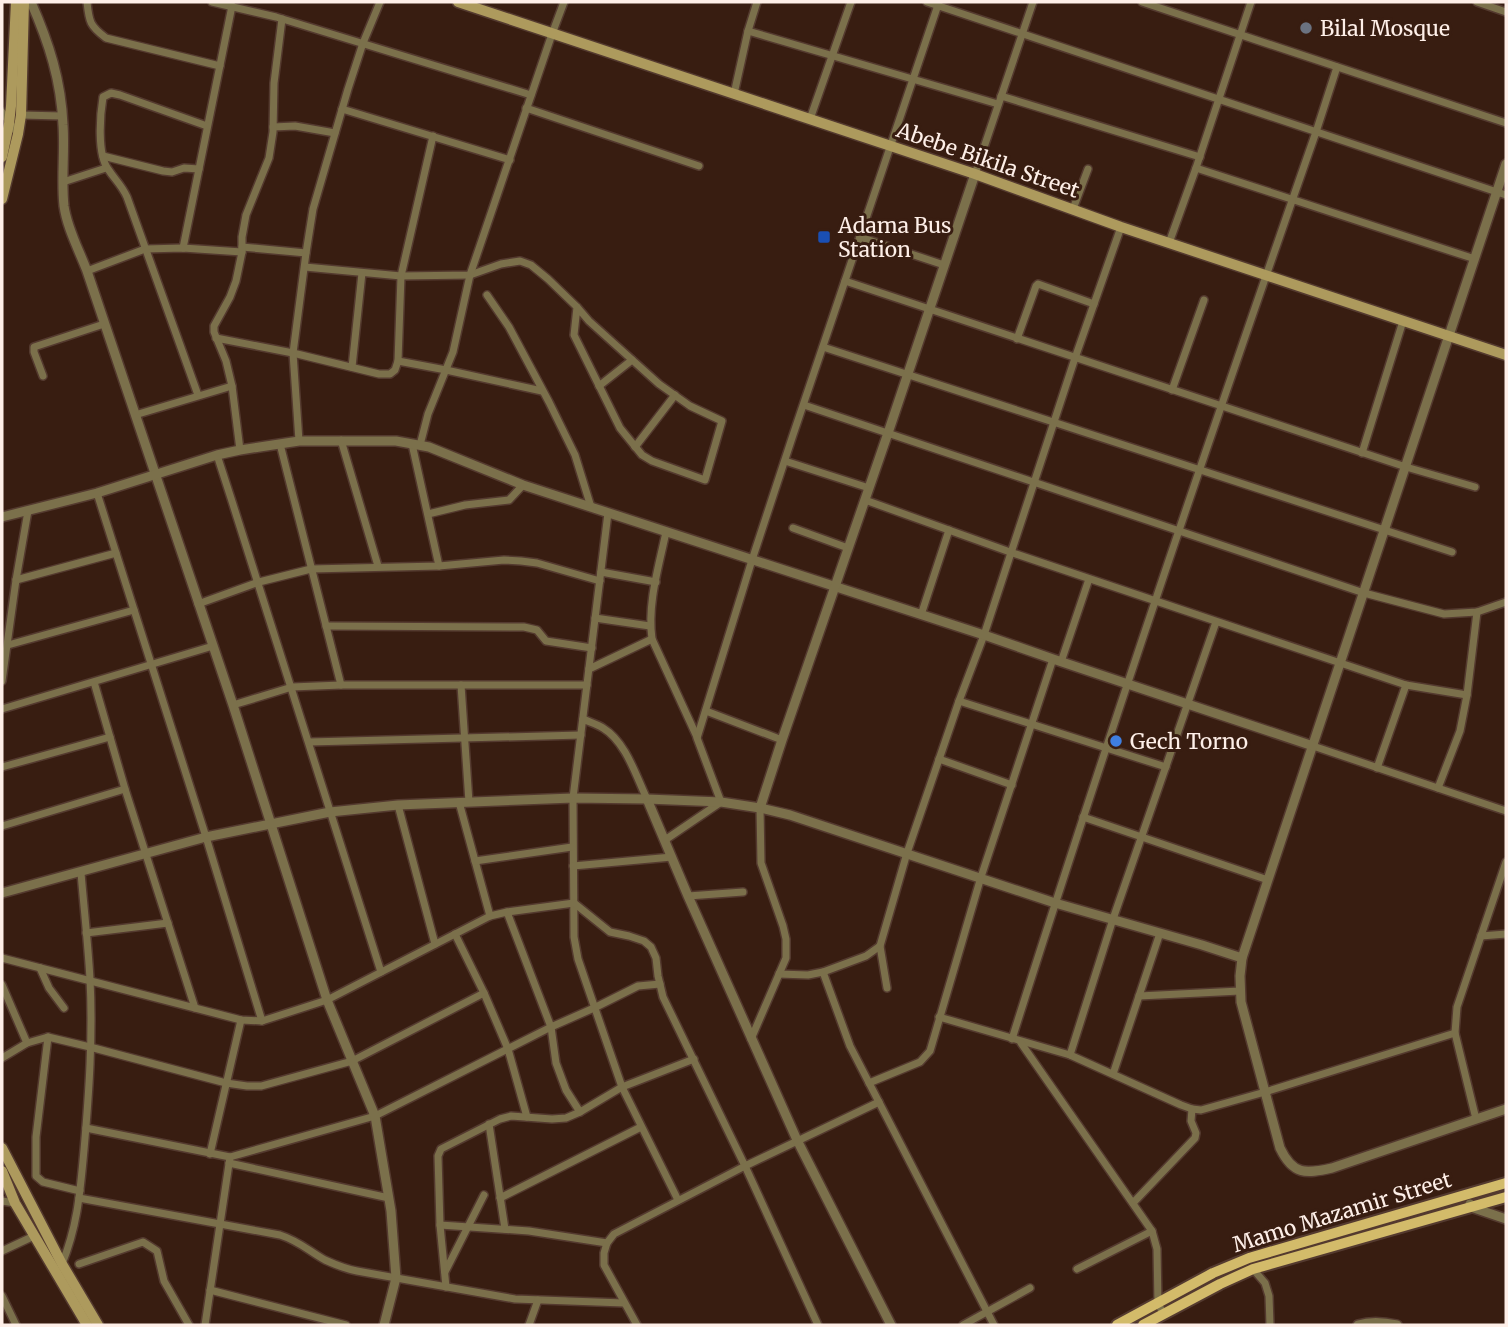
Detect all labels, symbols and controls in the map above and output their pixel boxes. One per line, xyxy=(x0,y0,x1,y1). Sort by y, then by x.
place label: Bilal Mosque xyxy=(1320,15,1450,42)
marker: Bilal Mosque xyxy=(1298,20,1314,36)
street label: Abebe Bikila Street xyxy=(892,116,1083,204)
place label: Adama Bus Station xyxy=(837,212,951,263)
marker: Adama Bus Station xyxy=(816,229,832,245)
place label: Gech Torno xyxy=(1130,728,1248,755)
marker: Gech Torno xyxy=(1108,733,1124,749)
street label: Mamo Mazamir Street xyxy=(1229,1166,1455,1258)

